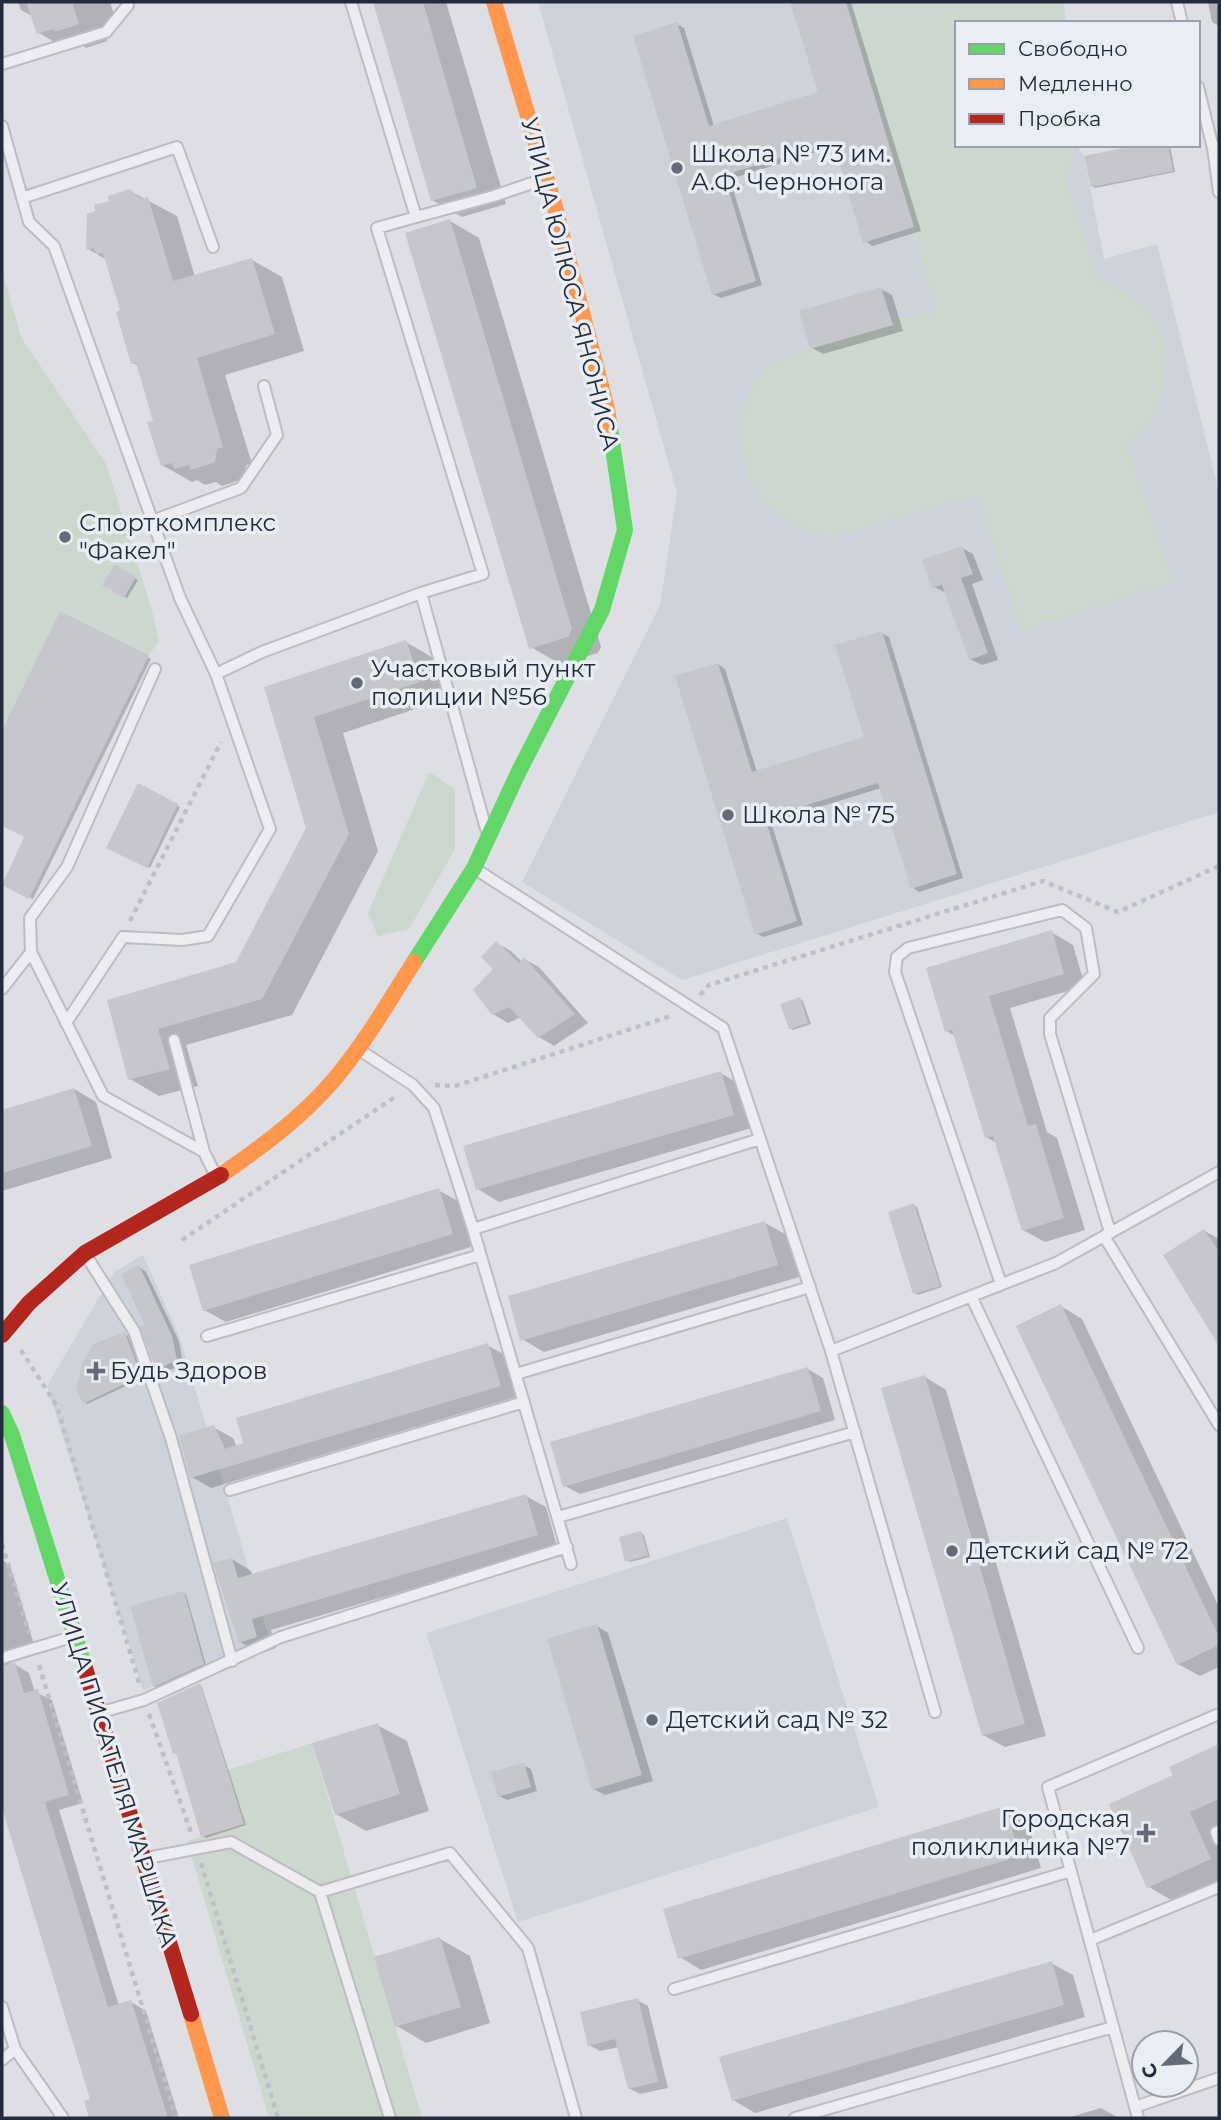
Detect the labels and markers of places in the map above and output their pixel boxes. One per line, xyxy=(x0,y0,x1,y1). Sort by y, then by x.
place label: Школа № 73 им. А.Ф. Чернонога xyxy=(691,139,891,196)
marker: Школа № 73 им. А.Ф. Чернонога xyxy=(669,160,685,176)
place label: Спорткомплекс "Факел" xyxy=(79,508,276,565)
marker: Спорткомплекс "Факел" xyxy=(57,529,73,545)
place label: Участковый пункт полиции №56 xyxy=(371,654,596,711)
marker: Участковый пункт полиции №56 xyxy=(349,675,365,691)
place label: Школа № 75 xyxy=(742,800,895,829)
marker: Школа № 75 xyxy=(720,807,736,823)
place label: Будь Здоров xyxy=(110,1356,267,1385)
marker: Будь Здоров xyxy=(88,1363,104,1379)
place label: Детский сад № 72 xyxy=(966,1536,1189,1565)
marker: Детский сад № 72 xyxy=(944,1543,960,1559)
place label: Детский сад № 32 xyxy=(666,1705,888,1734)
marker: Детский сад № 32 xyxy=(644,1712,660,1728)
place label: Городская поликлиника №7 xyxy=(911,1804,1130,1861)
marker: Городская поликлиника №7 xyxy=(1136,1823,1156,1843)

